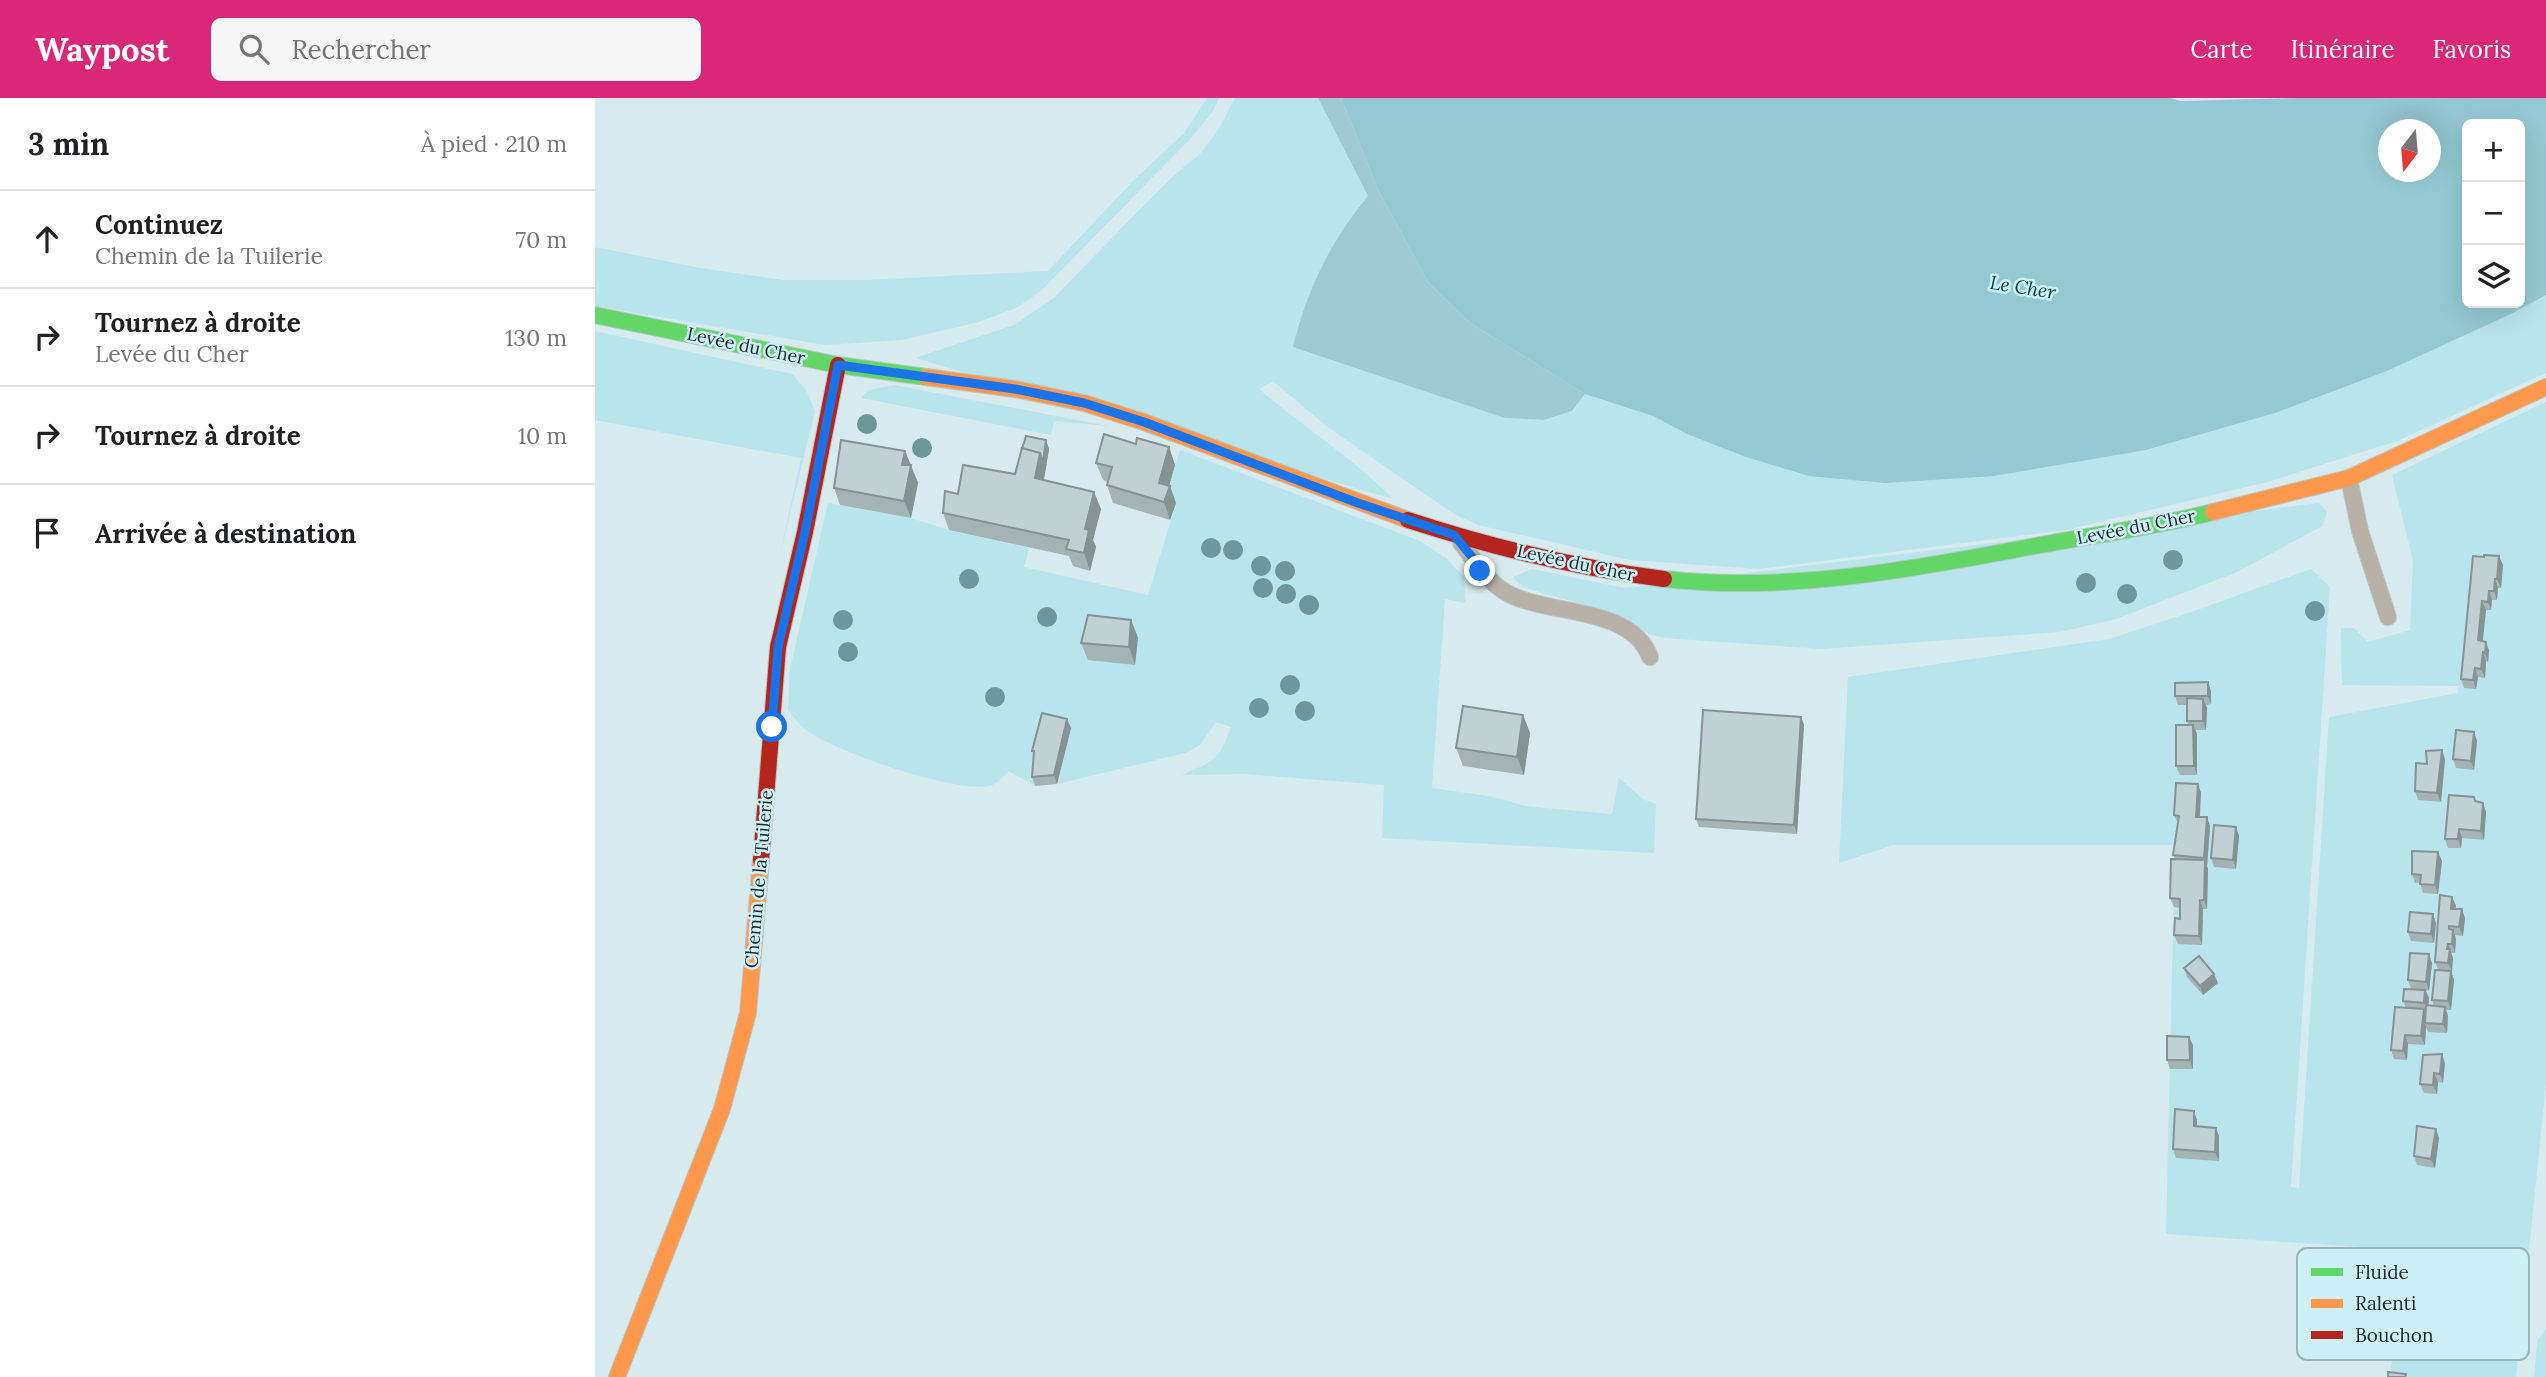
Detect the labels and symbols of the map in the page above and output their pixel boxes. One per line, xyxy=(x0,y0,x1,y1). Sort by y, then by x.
north arrow xyxy=(2378,119,2441,182)
water label: Le Cher xyxy=(1988,270,2058,304)
street label: Levée du Cher xyxy=(685,322,808,369)
street label: Levée du Cher xyxy=(2075,504,2197,549)
street label: Levée du Cher xyxy=(1515,539,1638,586)
route end xyxy=(1464,555,1495,586)
route start xyxy=(756,711,787,742)
street label: Chemin de la Tuilerie xyxy=(739,789,778,969)
legend xyxy=(2297,1248,2529,1360)
text: Fluide xyxy=(2355,1260,2409,1284)
text: Ralenti xyxy=(2355,1291,2416,1315)
text: Bouchon xyxy=(2355,1323,2433,1347)

